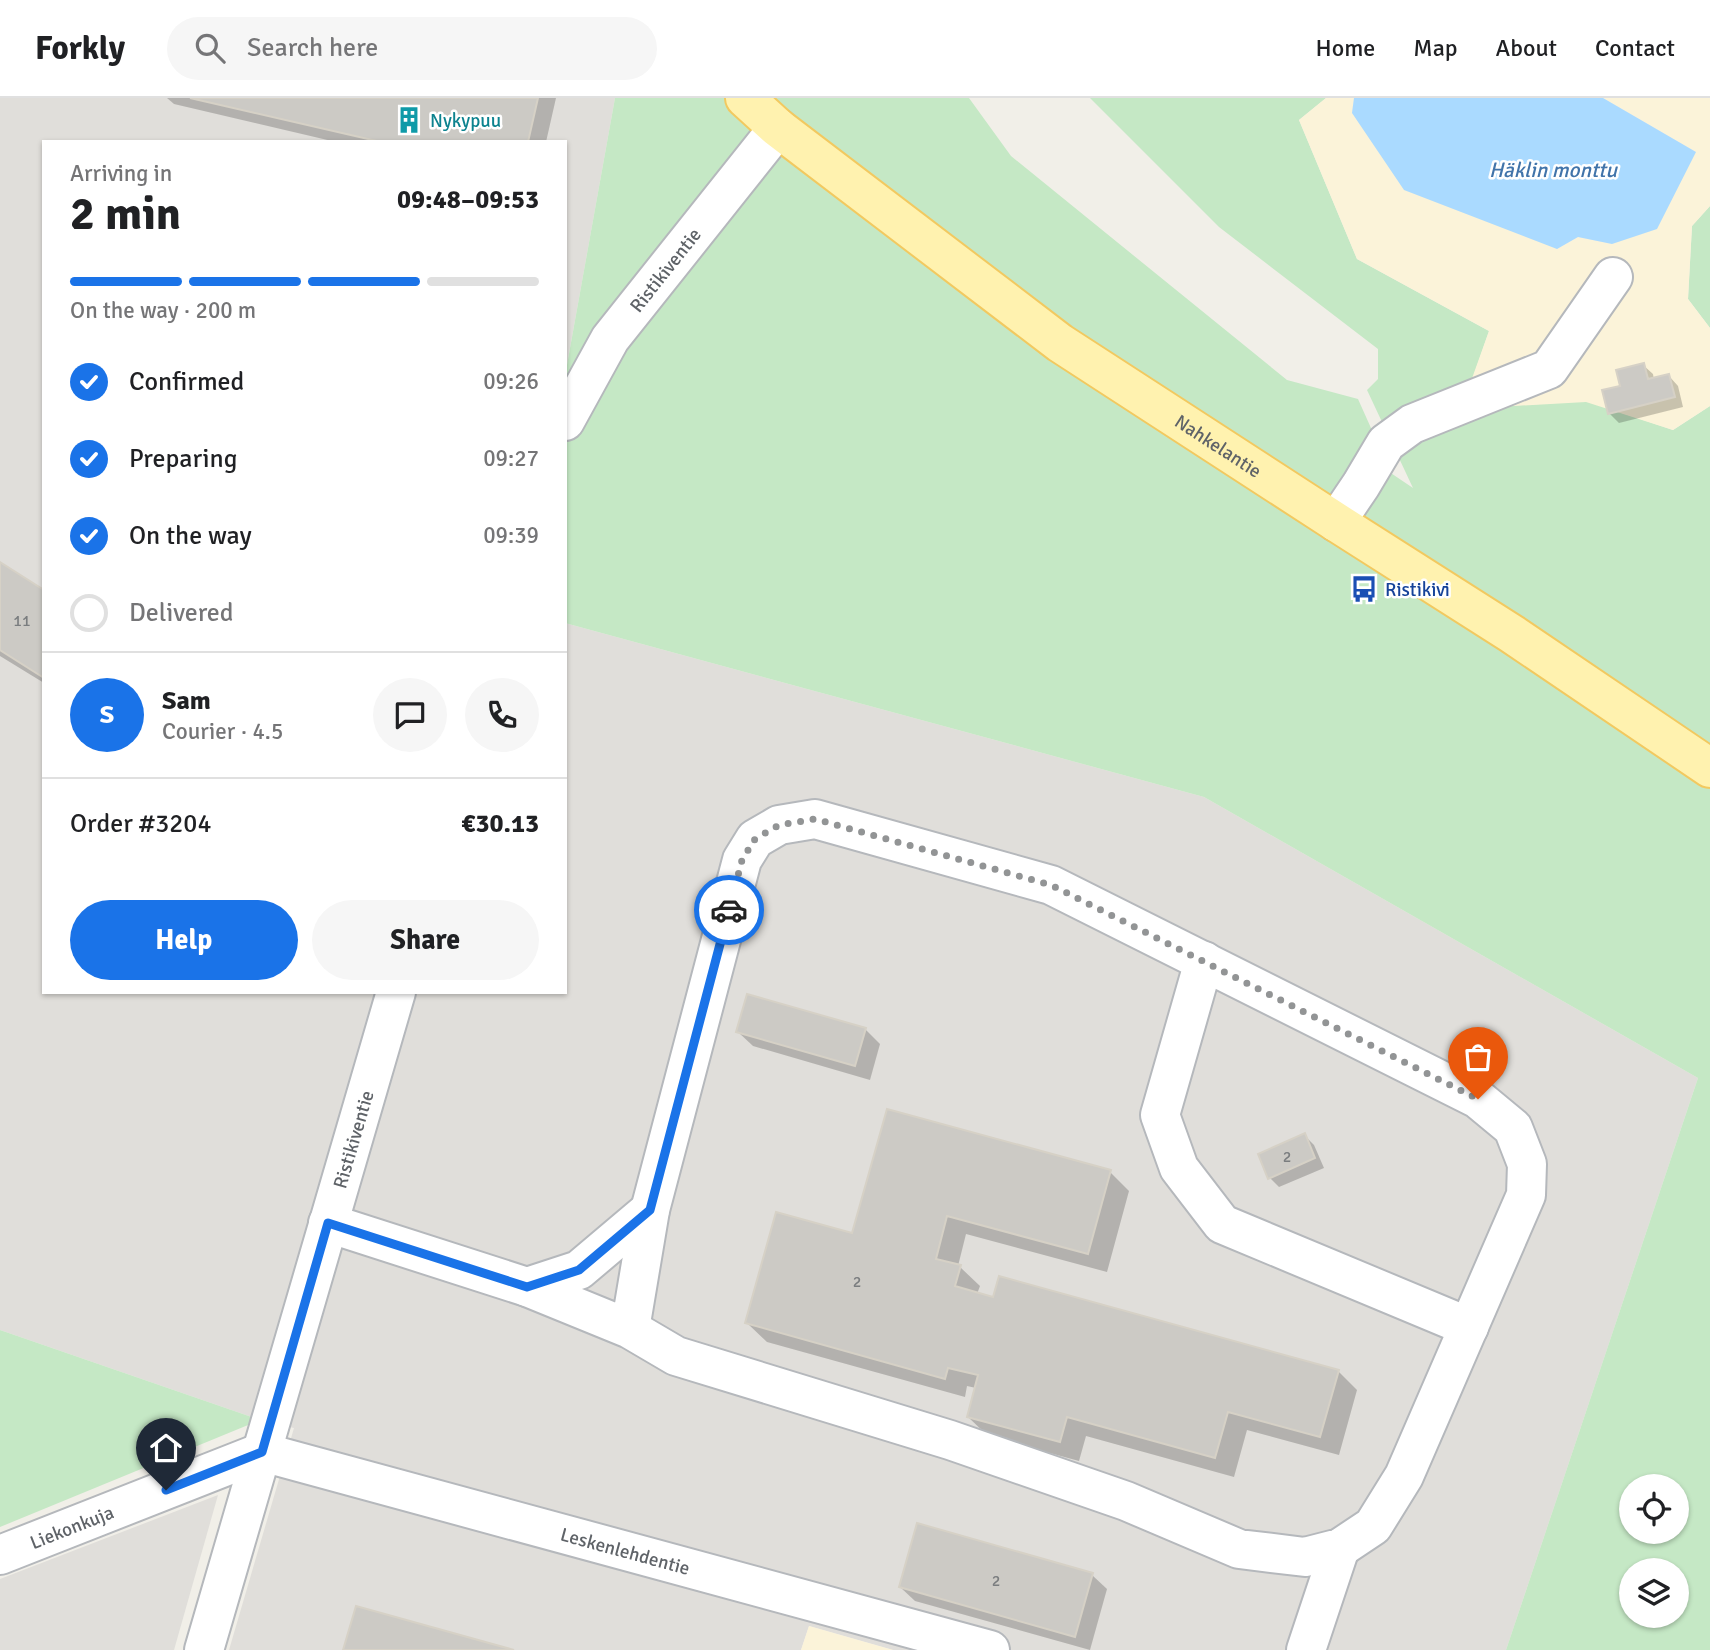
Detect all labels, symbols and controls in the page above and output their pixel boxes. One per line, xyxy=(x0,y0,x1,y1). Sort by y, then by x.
search box xyxy=(167,17,657,80)
text: Forkly xyxy=(35,28,125,69)
icon: search xyxy=(191,29,229,67)
text: Search here xyxy=(247,32,378,64)
text: Home xyxy=(1315,33,1375,63)
text: Map xyxy=(1413,33,1458,63)
text: About xyxy=(1496,33,1557,63)
text: Contact xyxy=(1595,33,1675,63)
building icon: Nykypuu xyxy=(394,105,424,135)
place label: Nykypuu xyxy=(430,109,501,133)
water label: Häklin monttu xyxy=(1489,157,1619,183)
text: Arriving in xyxy=(70,159,172,188)
text: 09:48–09:53 xyxy=(397,184,539,216)
text: 2 min xyxy=(70,186,181,242)
street label: Ristikiventie xyxy=(625,223,707,317)
text: On the way · 200 m xyxy=(70,296,256,325)
icon: check xyxy=(70,363,108,401)
text: Confirmed xyxy=(129,366,244,398)
text: 09:26 xyxy=(483,367,539,396)
street label: Nahkelantie xyxy=(1170,410,1266,483)
icon: check xyxy=(70,440,108,478)
text: Preparing xyxy=(129,443,237,475)
text: 09:27 xyxy=(483,444,539,473)
icon: check xyxy=(70,517,108,555)
text: On the way xyxy=(129,520,252,552)
text: 09:39 xyxy=(483,521,539,550)
bus stop icon: Ristikivi xyxy=(1349,574,1379,604)
place label: Ristikivi xyxy=(1385,578,1450,602)
text: Delivered xyxy=(129,597,234,629)
house number: 11 xyxy=(13,611,31,631)
button: chat xyxy=(373,678,447,752)
button: phone xyxy=(465,678,539,752)
text: Sam xyxy=(162,685,211,717)
text: S xyxy=(100,699,114,731)
text: Courier · 4.5 xyxy=(162,717,283,746)
text: Order #3204 xyxy=(70,808,211,840)
text: €30.13 xyxy=(461,808,539,840)
courier xyxy=(694,875,764,945)
icon: car xyxy=(710,891,748,929)
button: Help xyxy=(70,900,298,980)
button: Share xyxy=(312,900,539,980)
pin xyxy=(1448,1027,1508,1099)
icon: bag xyxy=(1459,1038,1497,1076)
street label: Ristikiventie xyxy=(328,1088,380,1191)
house number: 2 xyxy=(1283,1147,1291,1167)
house number: 2 xyxy=(853,1272,861,1292)
pin xyxy=(136,1418,196,1490)
icon: home xyxy=(147,1429,185,1467)
map controls xyxy=(1619,1474,1689,1628)
button: locate xyxy=(1619,1474,1689,1544)
street label: Liekonkuja xyxy=(27,1500,117,1555)
street label: Leskenlehdentie xyxy=(558,1523,692,1581)
button: layers xyxy=(1619,1558,1689,1628)
house number: 2 xyxy=(992,1571,1000,1591)

